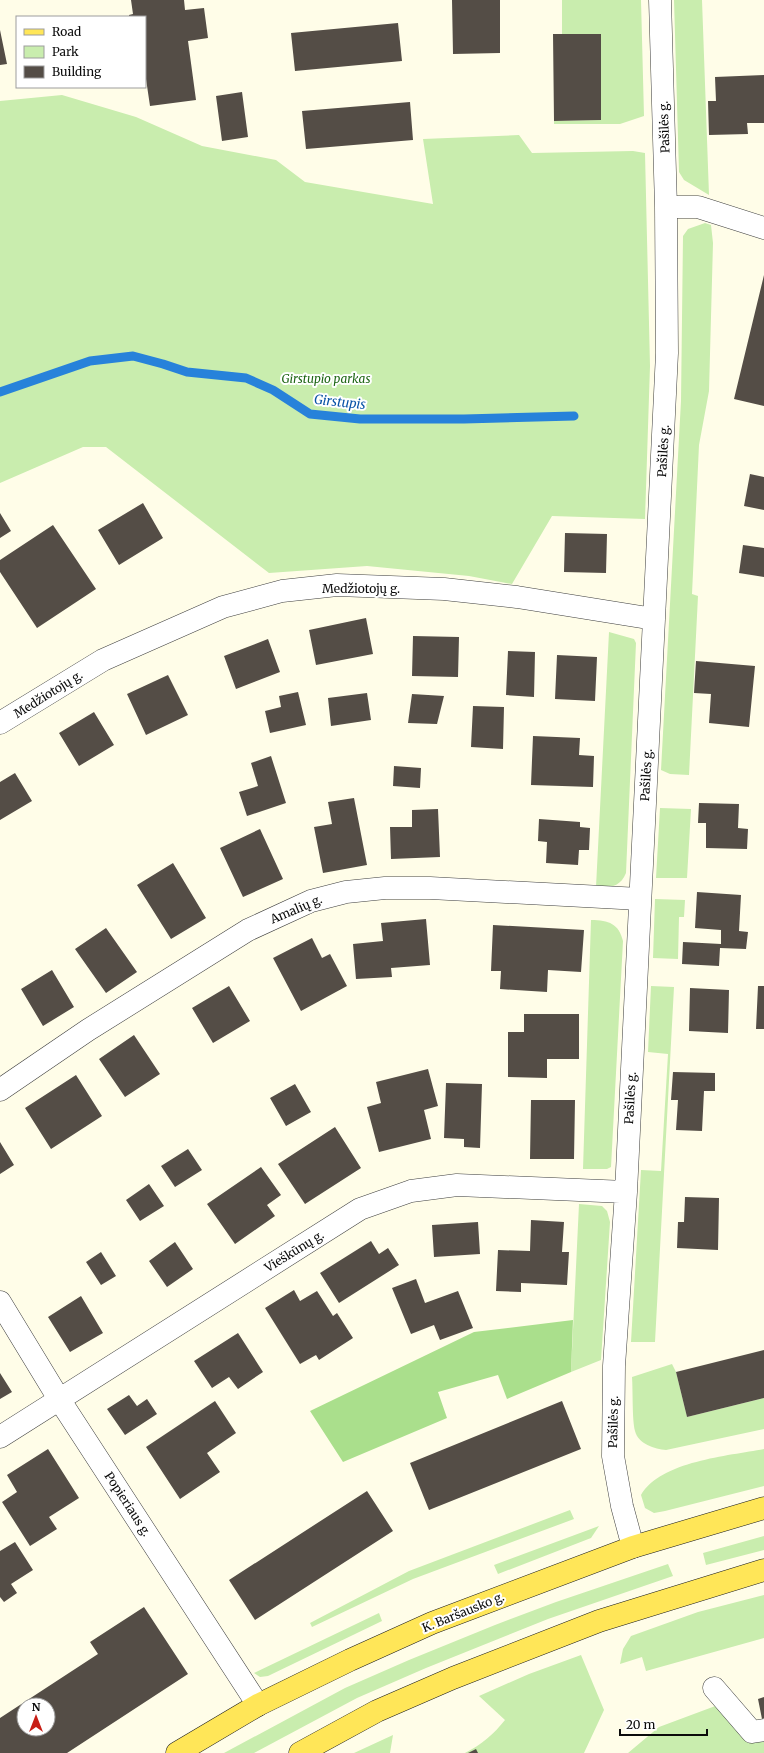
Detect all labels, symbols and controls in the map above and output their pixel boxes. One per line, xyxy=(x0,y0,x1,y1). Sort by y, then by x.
legend xyxy=(16,16,146,88)
text: Road xyxy=(52,24,81,39)
text: Park xyxy=(52,44,79,59)
text: Building xyxy=(52,64,102,79)
street label: Pašilės g. xyxy=(656,100,672,154)
park label: Girstupio parkas xyxy=(282,371,370,386)
water label: Girstupis xyxy=(313,391,367,413)
street label: Pašilės g. xyxy=(654,424,672,478)
street label: Medžiotojų g. xyxy=(322,581,400,596)
street label: Medžiotojų g. xyxy=(11,667,85,721)
street label: Pašilės g. xyxy=(637,748,655,802)
street label: Amalių g. xyxy=(267,891,324,927)
street label: Pašilės g. xyxy=(621,1071,639,1125)
street label: Vieškūnų g. xyxy=(261,1227,326,1276)
street label: Pašilės g. xyxy=(605,1396,621,1448)
street label: Popieriaus g. xyxy=(102,1469,154,1539)
street label: K. Baršausko g. xyxy=(420,1589,506,1635)
north arrow xyxy=(16,1697,56,1737)
text: N xyxy=(32,1700,41,1714)
scale bar xyxy=(620,1711,707,1737)
text: 20 m xyxy=(626,1717,655,1732)

